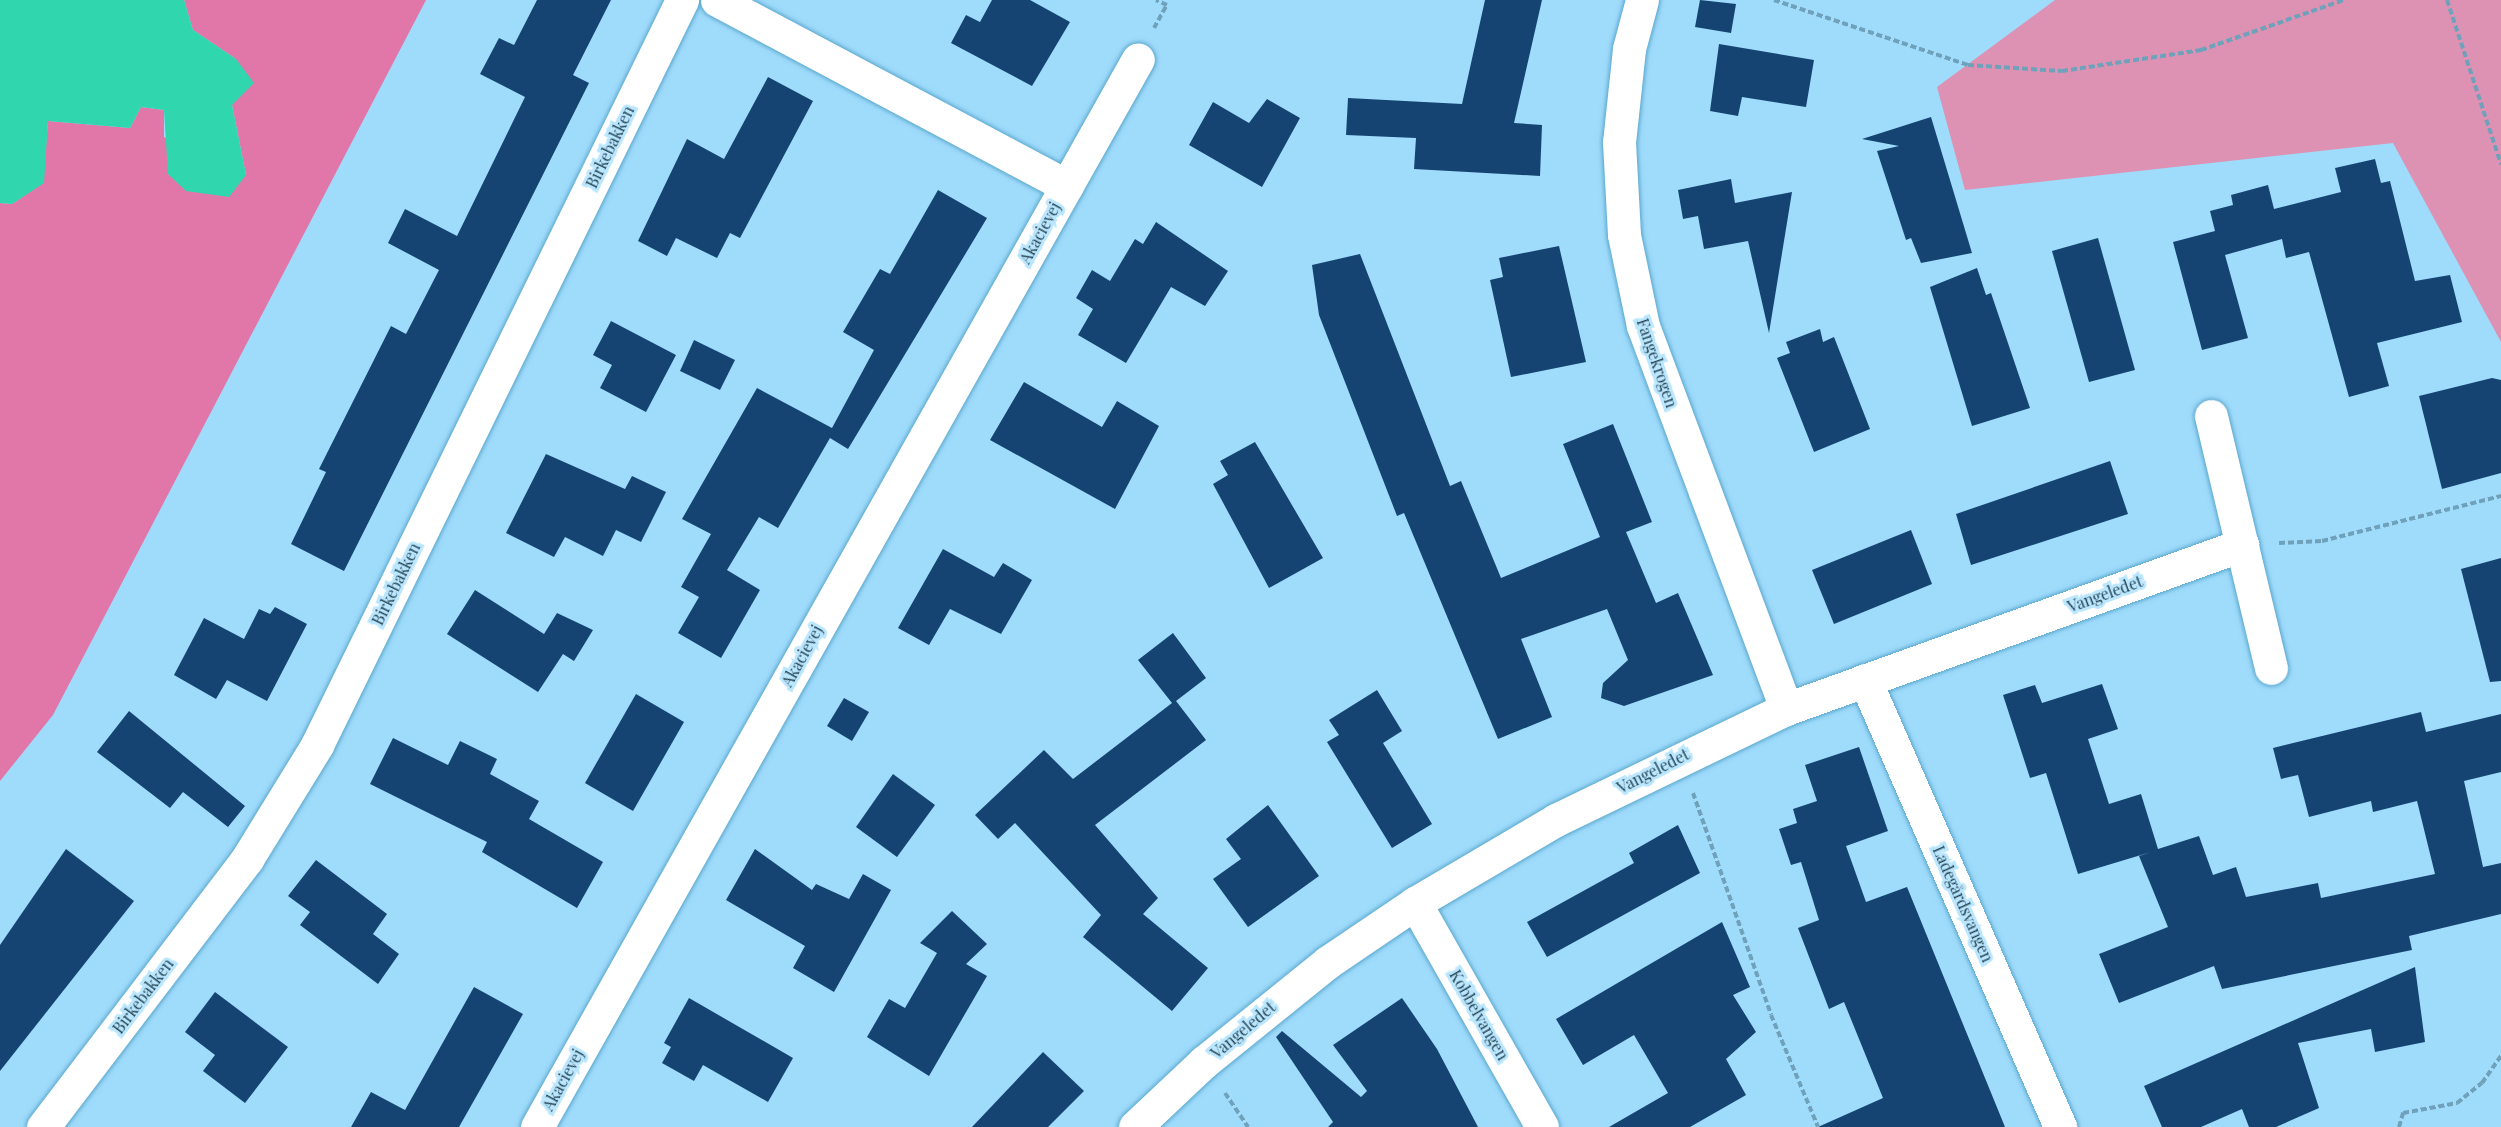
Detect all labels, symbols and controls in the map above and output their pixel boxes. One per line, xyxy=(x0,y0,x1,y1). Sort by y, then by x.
street label: Birkebakken xyxy=(582,103,638,191)
street label: Akacievej xyxy=(1015,199,1065,267)
street label: Fangekrogen xyxy=(1633,316,1681,410)
street label: Birkebakken xyxy=(368,540,424,628)
street label: Vangeledet xyxy=(2065,572,2145,616)
street label: Akacievej xyxy=(777,622,827,690)
street label: Vangeledet xyxy=(1614,745,1692,797)
street label: Ladegårdsvangen xyxy=(1929,843,1997,965)
street label: Birkebakken xyxy=(109,955,177,1037)
street label: Kobbelvangen xyxy=(1445,966,1513,1064)
street label: Vangeledet xyxy=(1207,997,1279,1063)
street label: Akacievej xyxy=(538,1046,588,1114)

